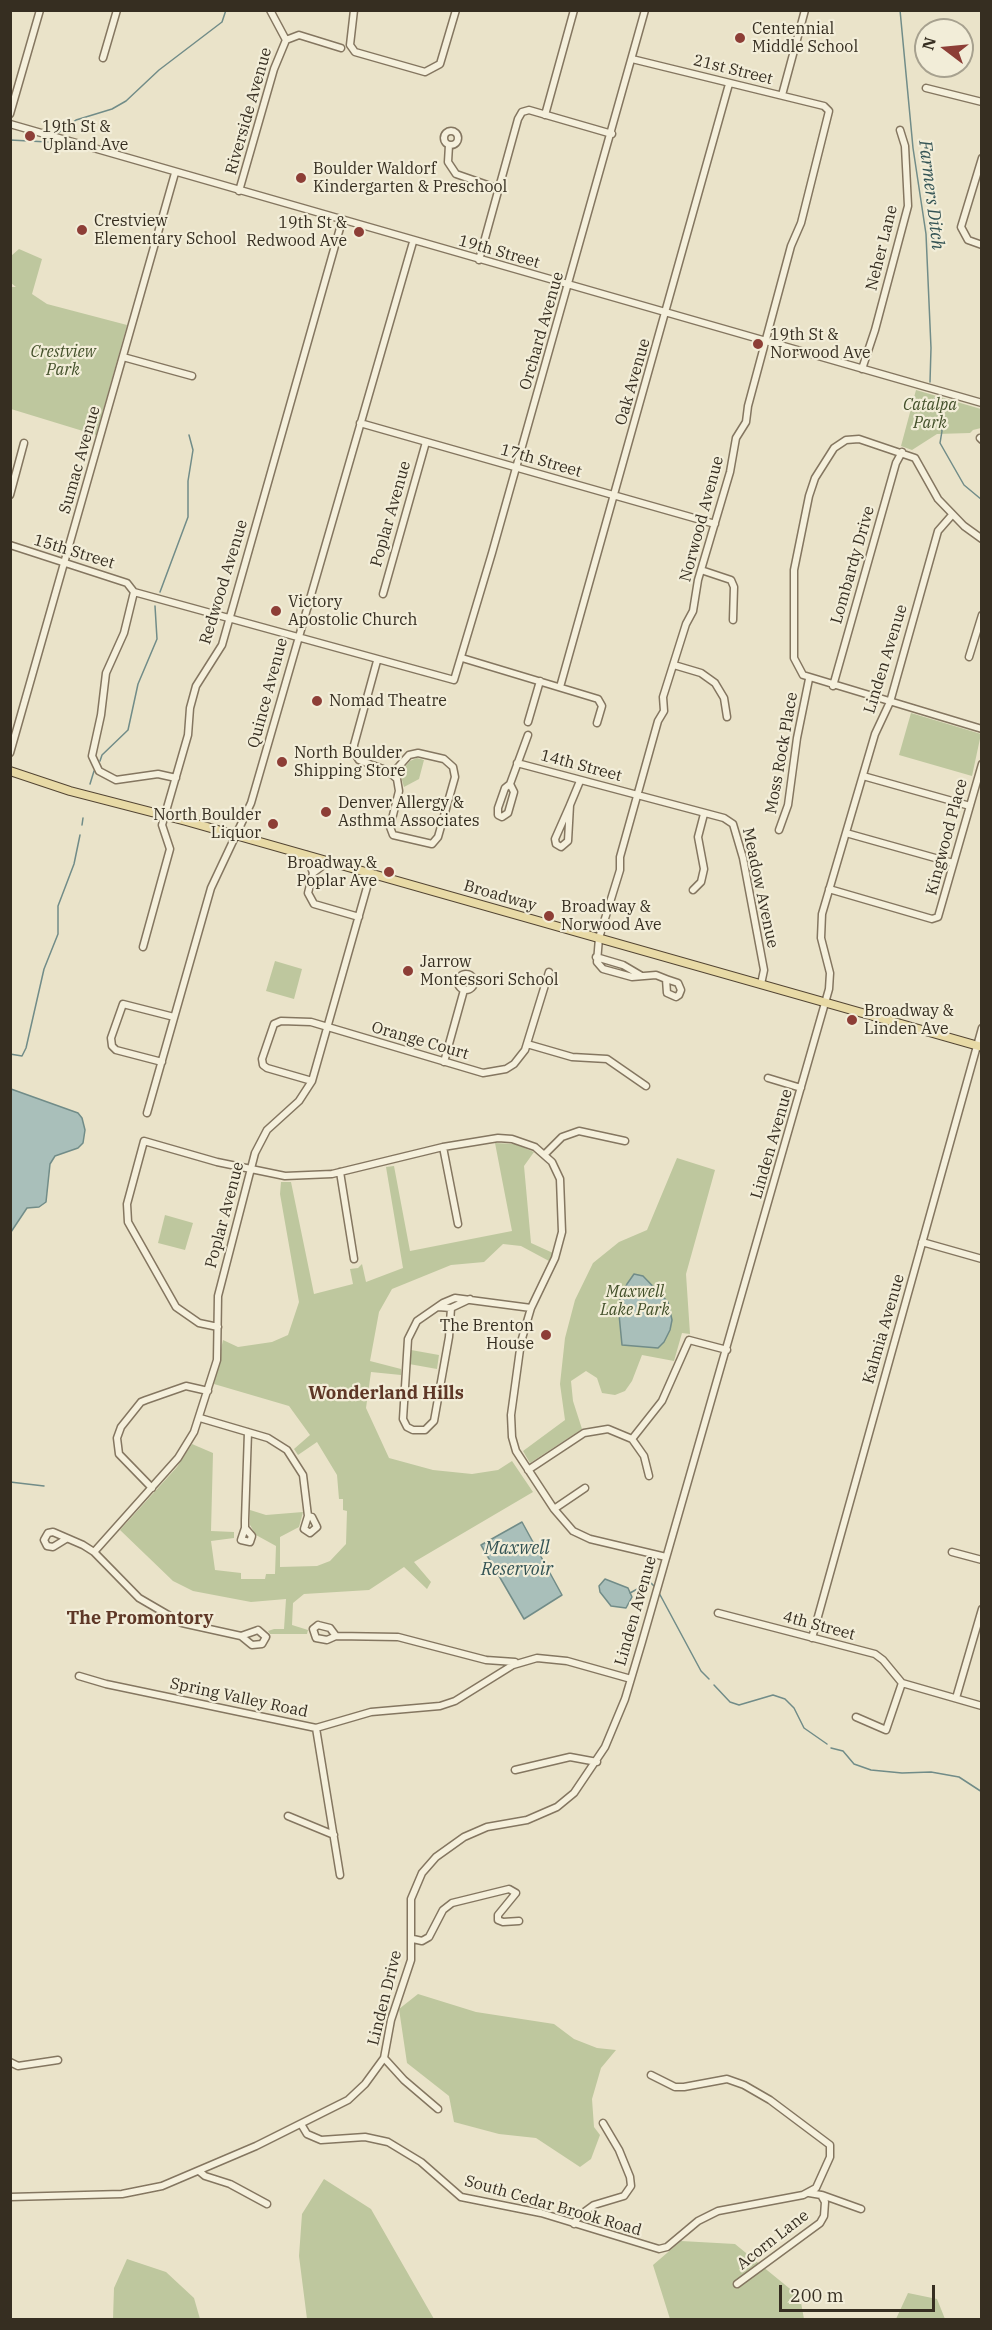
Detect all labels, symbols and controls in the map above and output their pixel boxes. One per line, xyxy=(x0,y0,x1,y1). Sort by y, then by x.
north arrow xyxy=(914,18,974,78)
place label: Centennial Middle School xyxy=(752,19,858,57)
marker: Centennial Middle School xyxy=(733,31,747,45)
text: N xyxy=(917,35,940,52)
street label: Riverside Avenue xyxy=(222,45,276,177)
street label: 21st Street xyxy=(691,51,775,89)
place label: 19th St & Upland Ave xyxy=(42,117,128,155)
marker: 19th St & Upland Ave xyxy=(23,129,37,143)
water label: Farmers Ditch xyxy=(914,139,948,251)
place label: Boulder Waldorf Kindergarten & Preschool xyxy=(313,159,507,197)
marker: Boulder Waldorf Kindergarten & Preschool xyxy=(294,171,308,185)
street label: Neher Lane xyxy=(862,203,902,293)
place label: Crestview Elementary School xyxy=(94,211,237,249)
place label: 19th St & Redwood Ave xyxy=(246,213,347,251)
marker: Crestview Elementary School xyxy=(75,223,89,237)
marker: 19th St & Redwood Ave xyxy=(352,225,366,239)
street label: 19th Street xyxy=(456,231,542,273)
street label: Orchard Avenue xyxy=(516,270,568,392)
place label: 19th St & Norwood Ave xyxy=(770,325,871,363)
street label: Oak Avenue xyxy=(611,336,655,428)
marker: 19th St & Norwood Ave xyxy=(751,337,765,351)
park label: Crestview Park xyxy=(30,342,96,380)
park label: Catalpa Park xyxy=(903,395,957,433)
street label: Sumac Avenue xyxy=(55,404,105,516)
street label: 17th Street xyxy=(498,440,584,482)
street label: Norwood Avenue xyxy=(676,454,728,584)
street label: Poplar Avenue xyxy=(367,459,415,569)
street label: Lombardy Drive xyxy=(827,504,879,626)
street label: Redwood Avenue xyxy=(196,517,252,647)
street label: 15th Street xyxy=(31,531,117,573)
place label: Victory Apostolic Church xyxy=(288,592,418,630)
street label: Linden Avenue xyxy=(860,602,912,716)
marker: Victory Apostolic Church xyxy=(269,604,283,618)
street label: Quince Avenue xyxy=(244,636,292,750)
place label: Nomad Theatre xyxy=(329,691,447,711)
street label: Moss Rock Place xyxy=(762,691,802,815)
marker: Nomad Theatre xyxy=(310,694,324,708)
place label: North Boulder Shipping Store xyxy=(294,743,405,781)
street label: 14th Street xyxy=(538,746,624,786)
marker: North Boulder Shipping Store xyxy=(275,755,289,769)
street label: Kingwood Place xyxy=(922,777,972,897)
place label: Denver Allergy & Asthma Associates xyxy=(338,793,480,831)
place label: North Boulder Liquor xyxy=(153,805,261,843)
marker: Denver Allergy & Asthma Associates xyxy=(319,805,333,819)
marker: North Boulder Liquor xyxy=(266,817,280,831)
street label: Meadow Avenue xyxy=(738,826,782,950)
place label: Broadway & Poplar Ave xyxy=(287,853,377,891)
marker: Broadway & Poplar Ave xyxy=(382,865,396,879)
street label: Broadway xyxy=(461,876,539,916)
place label: Broadway & Norwood Ave xyxy=(561,897,662,935)
marker: Broadway & Norwood Ave xyxy=(542,909,556,923)
place label: Jarrow Montessori School xyxy=(420,952,558,990)
marker: Jarrow Montessori School xyxy=(401,964,415,978)
place label: Broadway & Linden Ave xyxy=(864,1001,954,1039)
marker: Broadway & Linden Ave xyxy=(845,1013,859,1027)
street label: Orange Court xyxy=(369,1018,471,1064)
street label: Linden Avenue xyxy=(747,1087,797,1201)
street label: Poplar Avenue xyxy=(202,1160,248,1270)
street label: Kalmia Avenue xyxy=(859,1272,909,1386)
park label: Maxwell Lake Park xyxy=(600,1282,670,1320)
place label: The Brenton House xyxy=(440,1316,534,1354)
marker: The Brenton House xyxy=(539,1328,553,1342)
district label: Wonderland Hills xyxy=(308,1383,464,1405)
water label: Maxwell Reservoir xyxy=(481,1538,553,1580)
street label: Linden Avenue xyxy=(611,1554,661,1668)
street label: 4th Street xyxy=(781,1607,857,1645)
district label: The Promontory xyxy=(66,1608,214,1630)
street label: Spring Valley Road xyxy=(168,1674,310,1722)
street label: Linden Drive xyxy=(364,1948,406,2048)
street label: South Cedar Brook Road xyxy=(462,2172,644,2240)
street label: Acorn Lane xyxy=(733,2206,813,2274)
scale bar xyxy=(782,2273,938,2311)
text: 200 m xyxy=(790,2284,844,2307)

